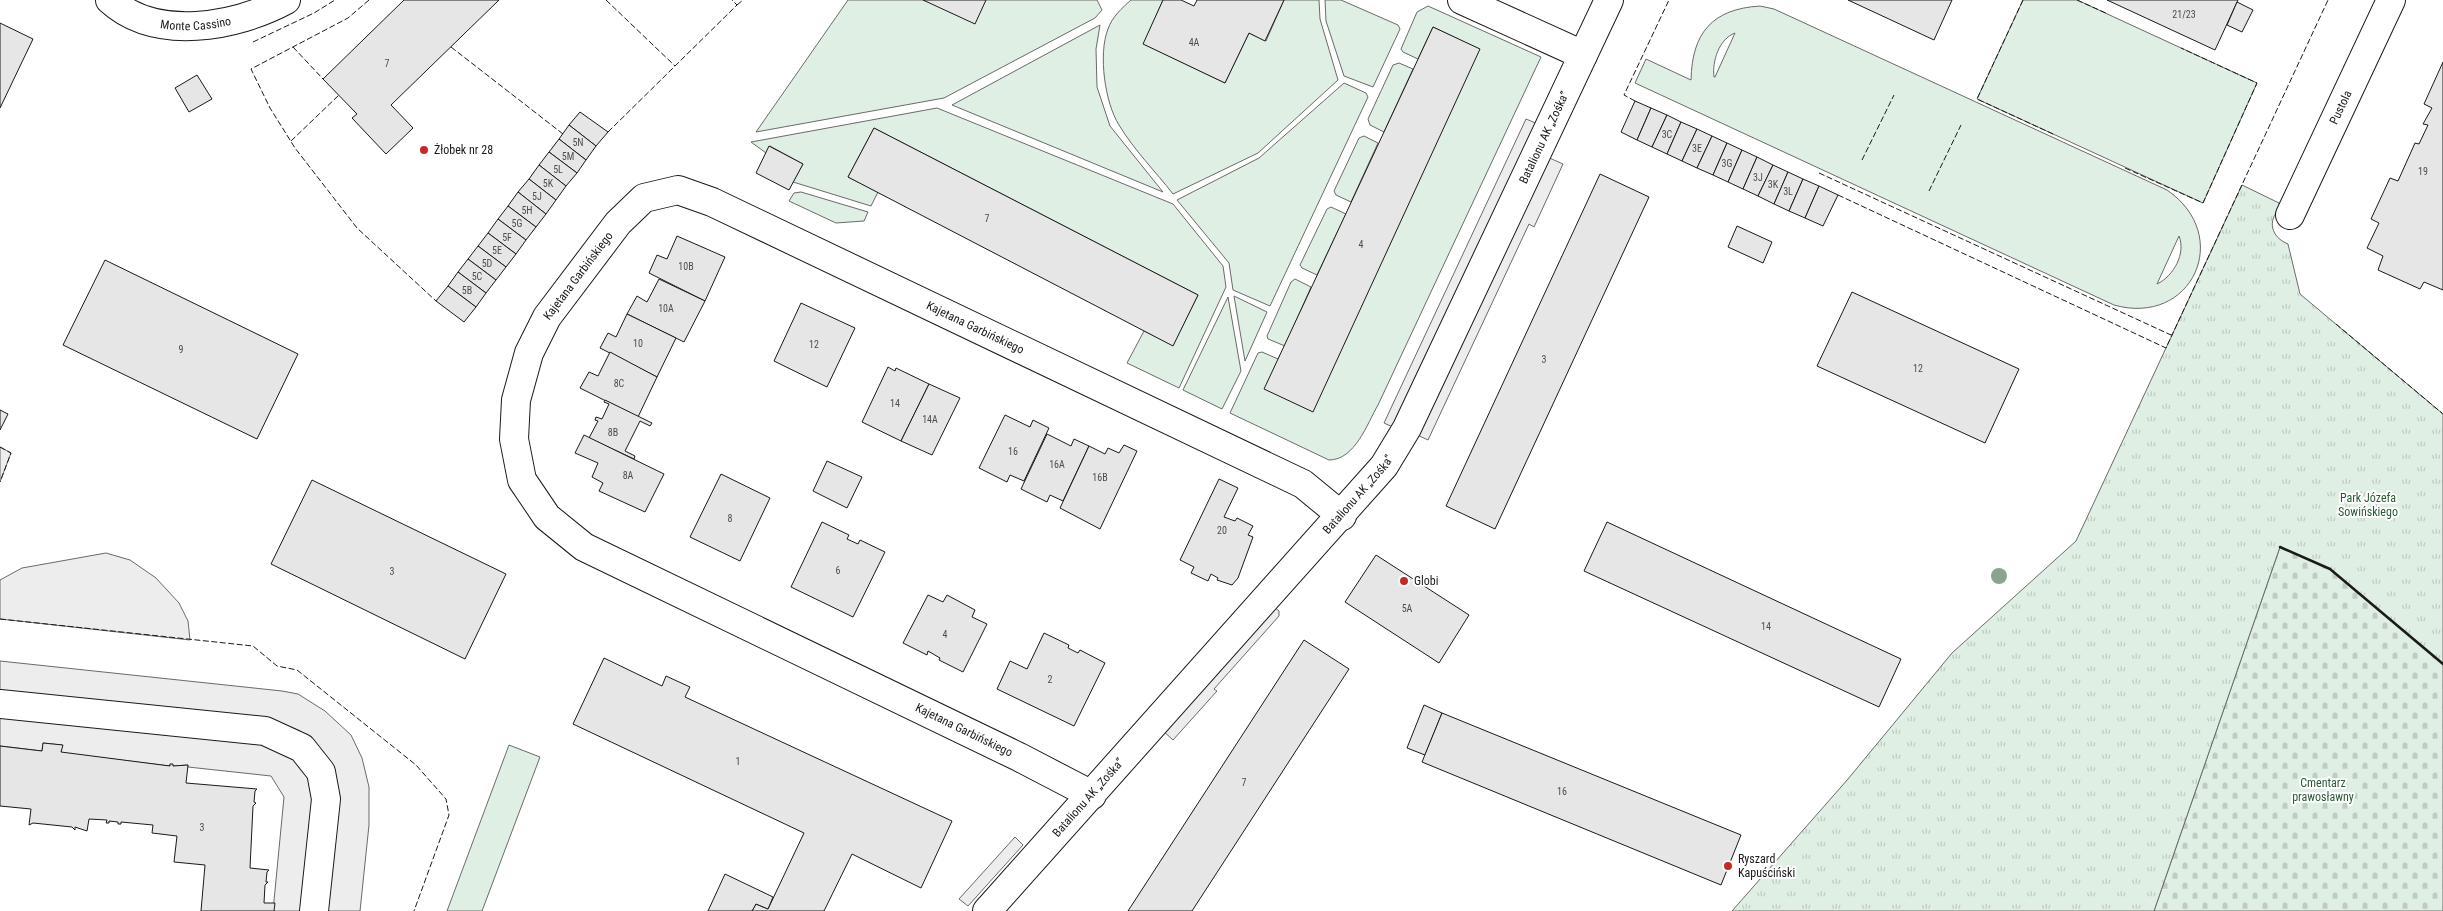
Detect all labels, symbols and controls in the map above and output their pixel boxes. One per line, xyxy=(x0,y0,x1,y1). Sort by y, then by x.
house number: 21/23 xyxy=(2172,9,2196,20)
street label: Monte Cassino xyxy=(159,14,232,33)
house number: 4A xyxy=(1189,37,1200,48)
house number: 7 xyxy=(385,58,390,69)
street label: Pustola xyxy=(2327,88,2355,127)
street label: Batalionu AK „Zośka” xyxy=(1516,89,1572,186)
house number: 3C xyxy=(1662,129,1673,140)
house number: 5N xyxy=(572,137,584,148)
place label: Żłobek nr 28 xyxy=(434,142,493,157)
house number: 3E xyxy=(1692,143,1702,154)
marker: Żłobek nr 28 xyxy=(418,144,430,156)
house number: 5M xyxy=(562,151,574,162)
house number: 3G xyxy=(1722,158,1733,169)
house number: 5L xyxy=(553,164,563,175)
house number: 19 xyxy=(2418,166,2428,177)
house number: 3J xyxy=(1753,172,1763,183)
house number: 5K xyxy=(543,178,554,189)
house number: 3K xyxy=(1768,179,1779,190)
house number: 3L xyxy=(1783,186,1793,197)
house number: 5J xyxy=(532,191,542,202)
house number: 5H xyxy=(521,205,533,216)
house number: 7 xyxy=(985,213,990,224)
house number: 5G xyxy=(512,218,523,229)
street label: Kajetana Garbińskiego xyxy=(540,229,616,323)
house number: 5F xyxy=(502,232,512,243)
house number: 4 xyxy=(1359,239,1364,250)
house number: 5E xyxy=(492,245,502,256)
house number: 5D xyxy=(482,258,493,269)
house number: 10B xyxy=(678,261,694,272)
house number: 5C xyxy=(472,271,483,282)
house number: 5B xyxy=(462,285,472,296)
street label: Kajetana Garbińskiego xyxy=(924,298,1026,357)
house number: 10A xyxy=(658,303,674,314)
house number: 10 xyxy=(633,338,643,349)
house number: 12 xyxy=(809,339,819,350)
house number: 9 xyxy=(179,344,184,355)
house number: 3 xyxy=(1542,354,1547,365)
house number: 12 xyxy=(1913,363,1923,374)
house number: 8C xyxy=(614,378,625,389)
house number: 14 xyxy=(890,398,900,409)
house number: 14A xyxy=(922,414,938,425)
house number: 8B xyxy=(608,427,618,438)
house number: 16 xyxy=(1008,446,1018,457)
street label: Batalionu AK „Zośka” xyxy=(1320,452,1396,537)
house number: 16A xyxy=(1049,459,1065,470)
house number: 8A xyxy=(623,470,634,481)
house number: 16B xyxy=(1092,472,1108,483)
park label: Park Józefa Sowińskiego xyxy=(2338,491,2398,519)
house number: 8 xyxy=(728,513,733,524)
house number: 20 xyxy=(1217,525,1227,536)
house number: 6 xyxy=(836,565,841,576)
house number: 3 xyxy=(390,566,395,577)
place label: Globi xyxy=(1414,574,1439,588)
marker: Globi xyxy=(1398,575,1410,587)
house number: 5A xyxy=(1402,603,1413,614)
house number: 14 xyxy=(1761,621,1771,632)
house number: 4 xyxy=(943,629,948,640)
house number: 2 xyxy=(1048,674,1053,685)
street label: Kajetana Garbińskiego xyxy=(913,700,1015,760)
house number: 1 xyxy=(736,756,740,767)
street label: Batalionu AK „Zośka” xyxy=(1050,756,1127,840)
park label: Cmentarz prawosławny xyxy=(2292,776,2354,804)
house number: 7 xyxy=(1242,777,1247,788)
house number: 16 xyxy=(1557,786,1567,797)
house number: 3 xyxy=(200,822,205,833)
place label: Ryszard Kapuściński xyxy=(1738,852,1795,880)
marker: Ryszard Kapuściński xyxy=(1722,860,1734,872)

